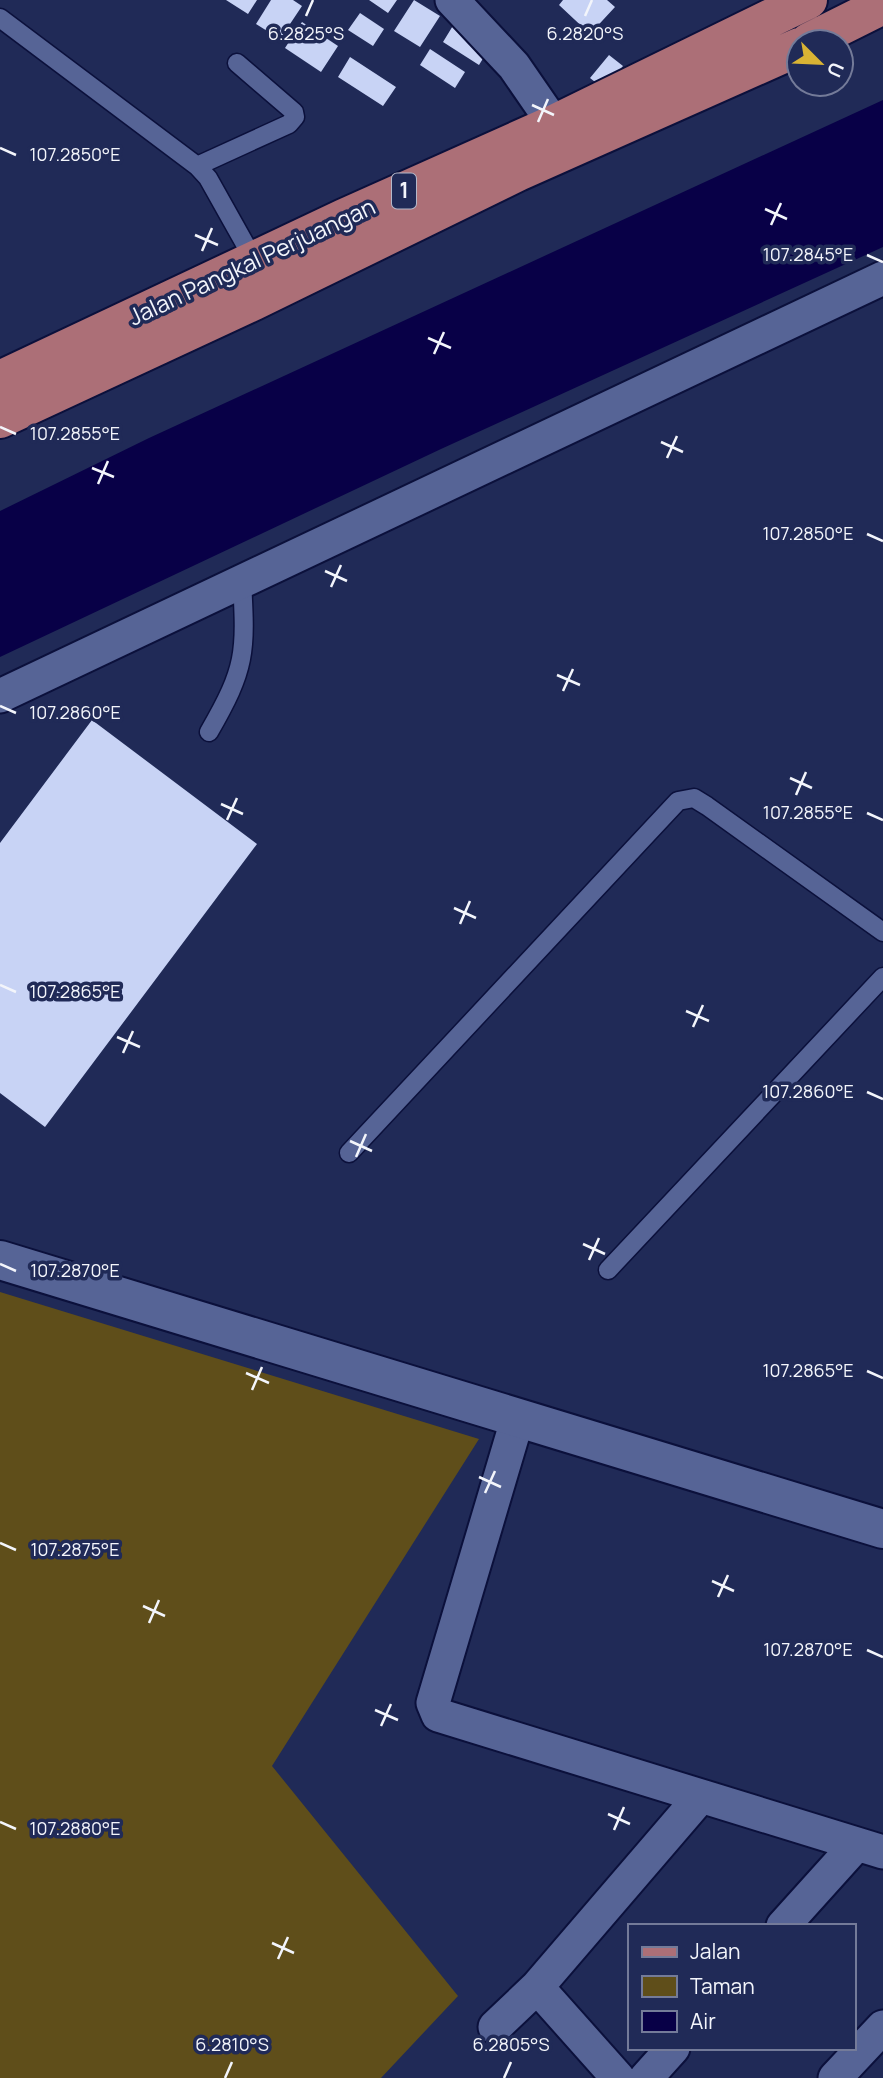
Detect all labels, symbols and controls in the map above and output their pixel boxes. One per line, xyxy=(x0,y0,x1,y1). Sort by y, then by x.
text: 6.2825°S xyxy=(268,21,344,45)
text: 6.2820°S xyxy=(547,21,623,45)
north arrow xyxy=(785,28,855,98)
text: U xyxy=(821,58,850,81)
text: 107.2850°E xyxy=(30,142,120,166)
road number: 1 xyxy=(392,174,416,208)
street label: Jalan Pangkal Perjuangan xyxy=(123,190,380,332)
text: 107.2845°E xyxy=(763,242,853,266)
text: 107.2855°E xyxy=(30,421,120,445)
text: 107.2850°E xyxy=(763,521,853,545)
text: 107.2860°E xyxy=(29,700,121,724)
text: 107.2855°E xyxy=(763,800,853,824)
text: 107.2865°E xyxy=(29,979,121,1003)
text: 107.2860°E xyxy=(762,1079,854,1103)
text: 107.2870°E xyxy=(30,1258,120,1282)
text: 107.2865°E xyxy=(762,1358,854,1382)
text: 107.2875°E xyxy=(31,1537,119,1561)
text: 107.2870°E xyxy=(763,1637,853,1661)
text: 107.2880°E xyxy=(30,1816,120,1840)
legend xyxy=(628,1924,855,2050)
text: Jalan xyxy=(690,1937,740,1965)
text: Taman xyxy=(690,1972,755,2000)
text: Air xyxy=(690,2007,716,2035)
text: 6.2810°S xyxy=(195,2032,269,2056)
text: 6.2805°S xyxy=(472,2032,550,2056)

